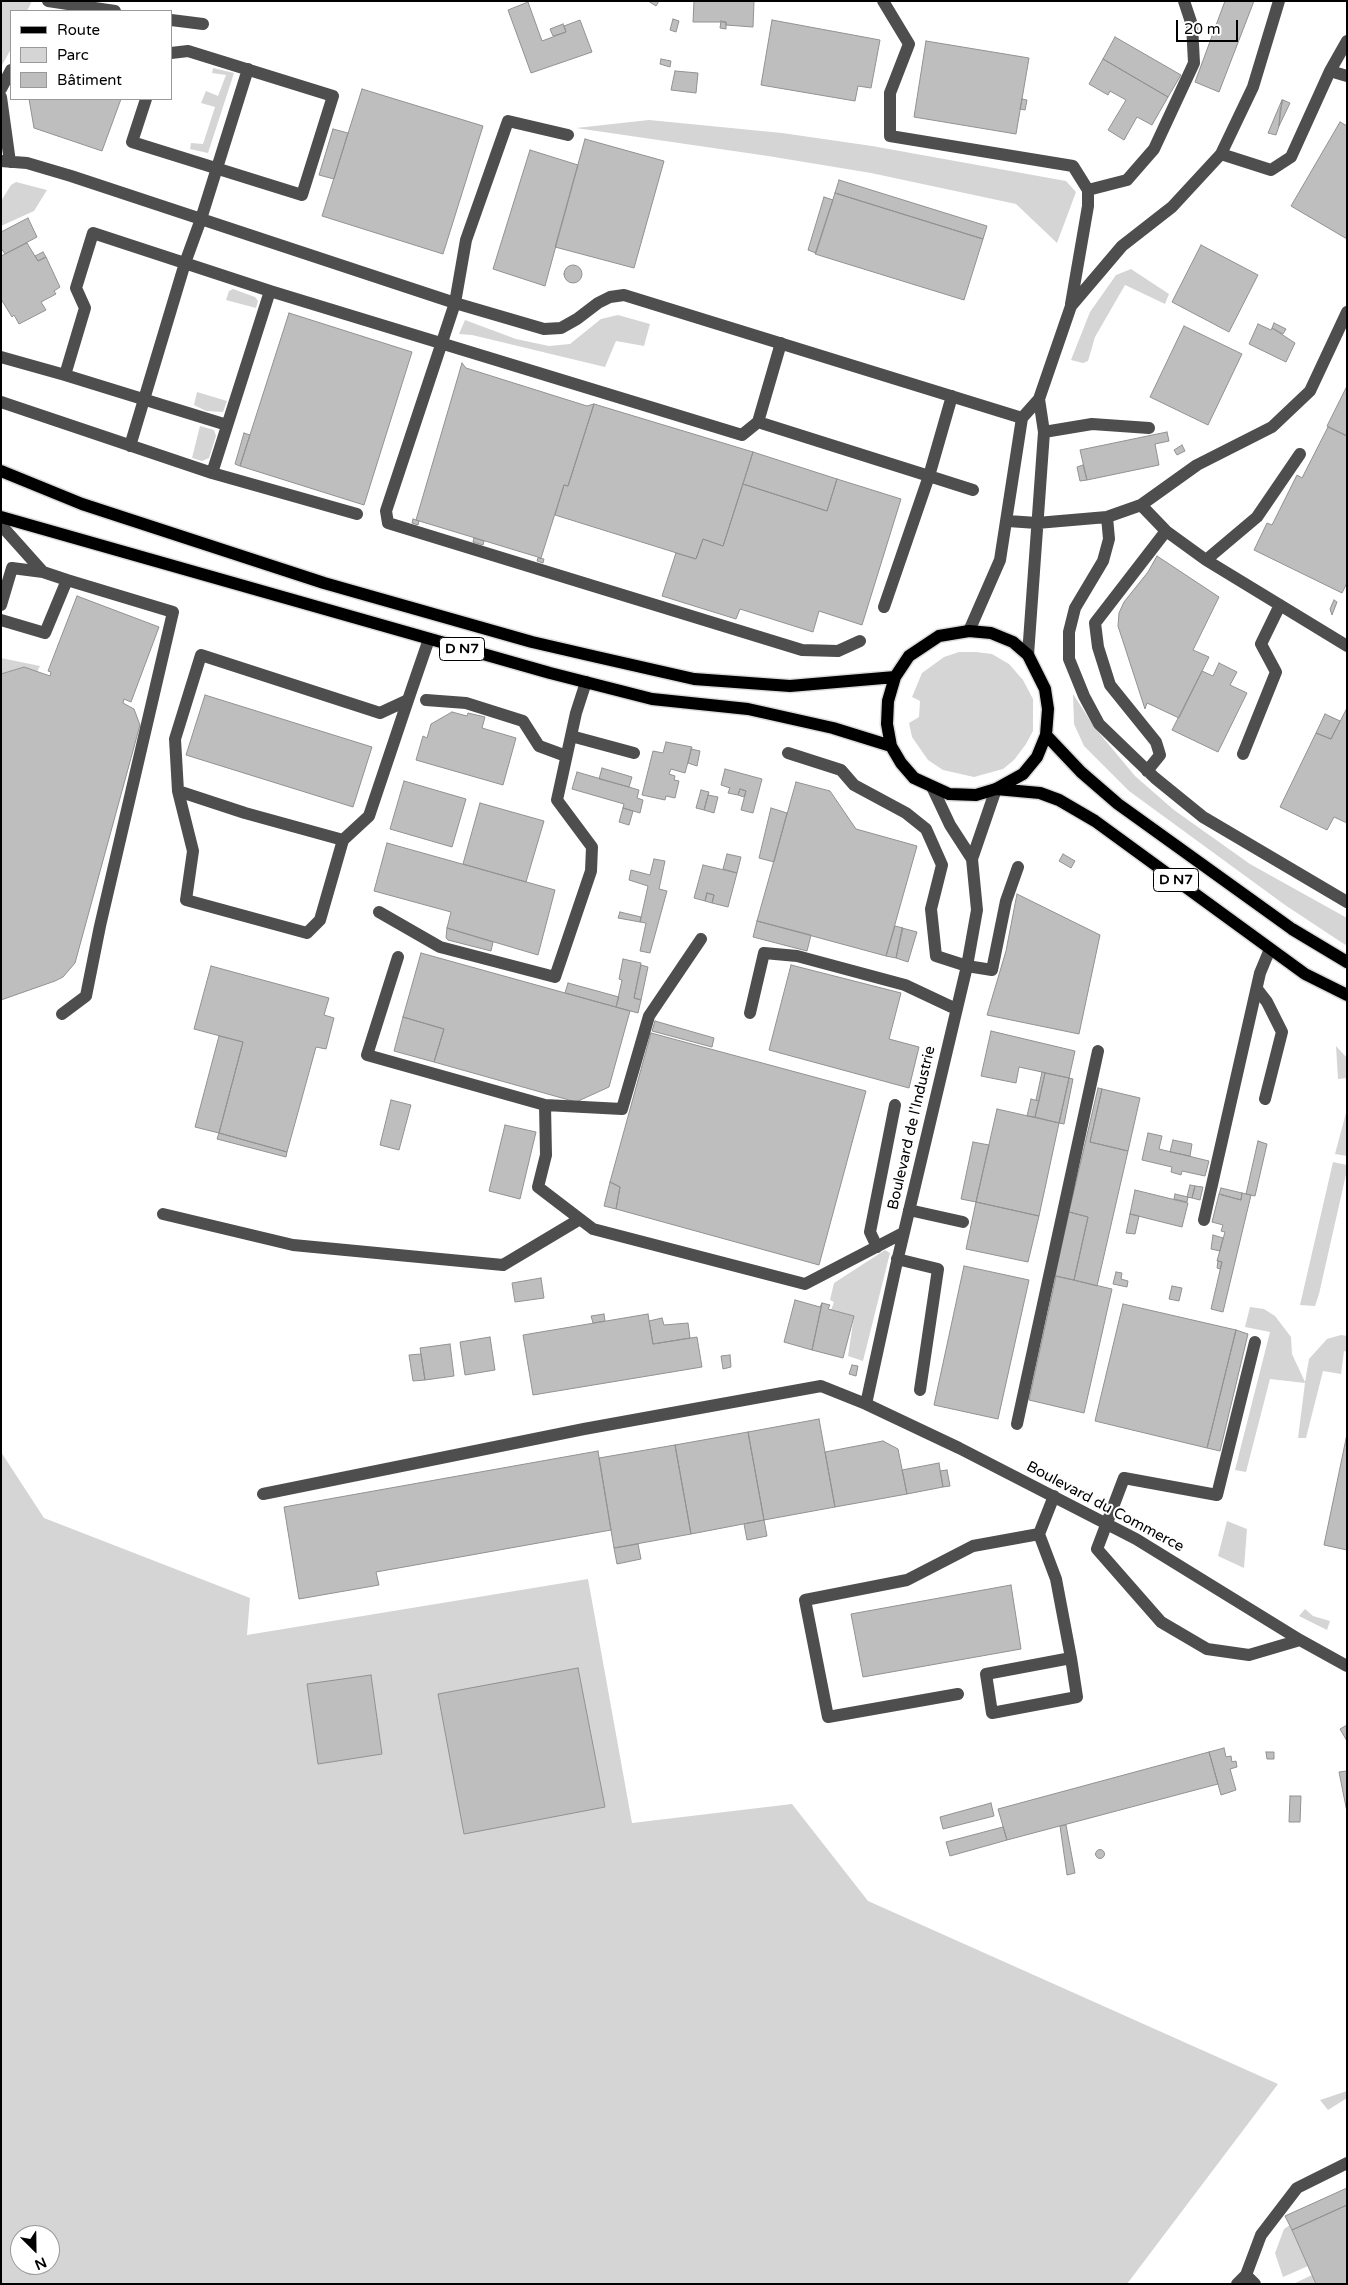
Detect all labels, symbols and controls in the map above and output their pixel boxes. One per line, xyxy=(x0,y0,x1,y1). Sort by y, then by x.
legend xyxy=(10,10,172,100)
scale bar xyxy=(1178,10,1240,42)
text: 20 m xyxy=(1184,20,1221,38)
text: Route xyxy=(57,21,100,39)
text: Parc xyxy=(57,46,89,64)
text: Bâtiment xyxy=(57,71,122,89)
road number: D N7 xyxy=(440,638,484,661)
road number: D N7 xyxy=(1154,868,1198,892)
street label: Boulevard de l'Industrie xyxy=(884,1044,940,1212)
street label: Boulevard du Commerce xyxy=(1023,1458,1187,1556)
north arrow xyxy=(10,2225,60,2275)
text: N xyxy=(32,2253,49,2273)

